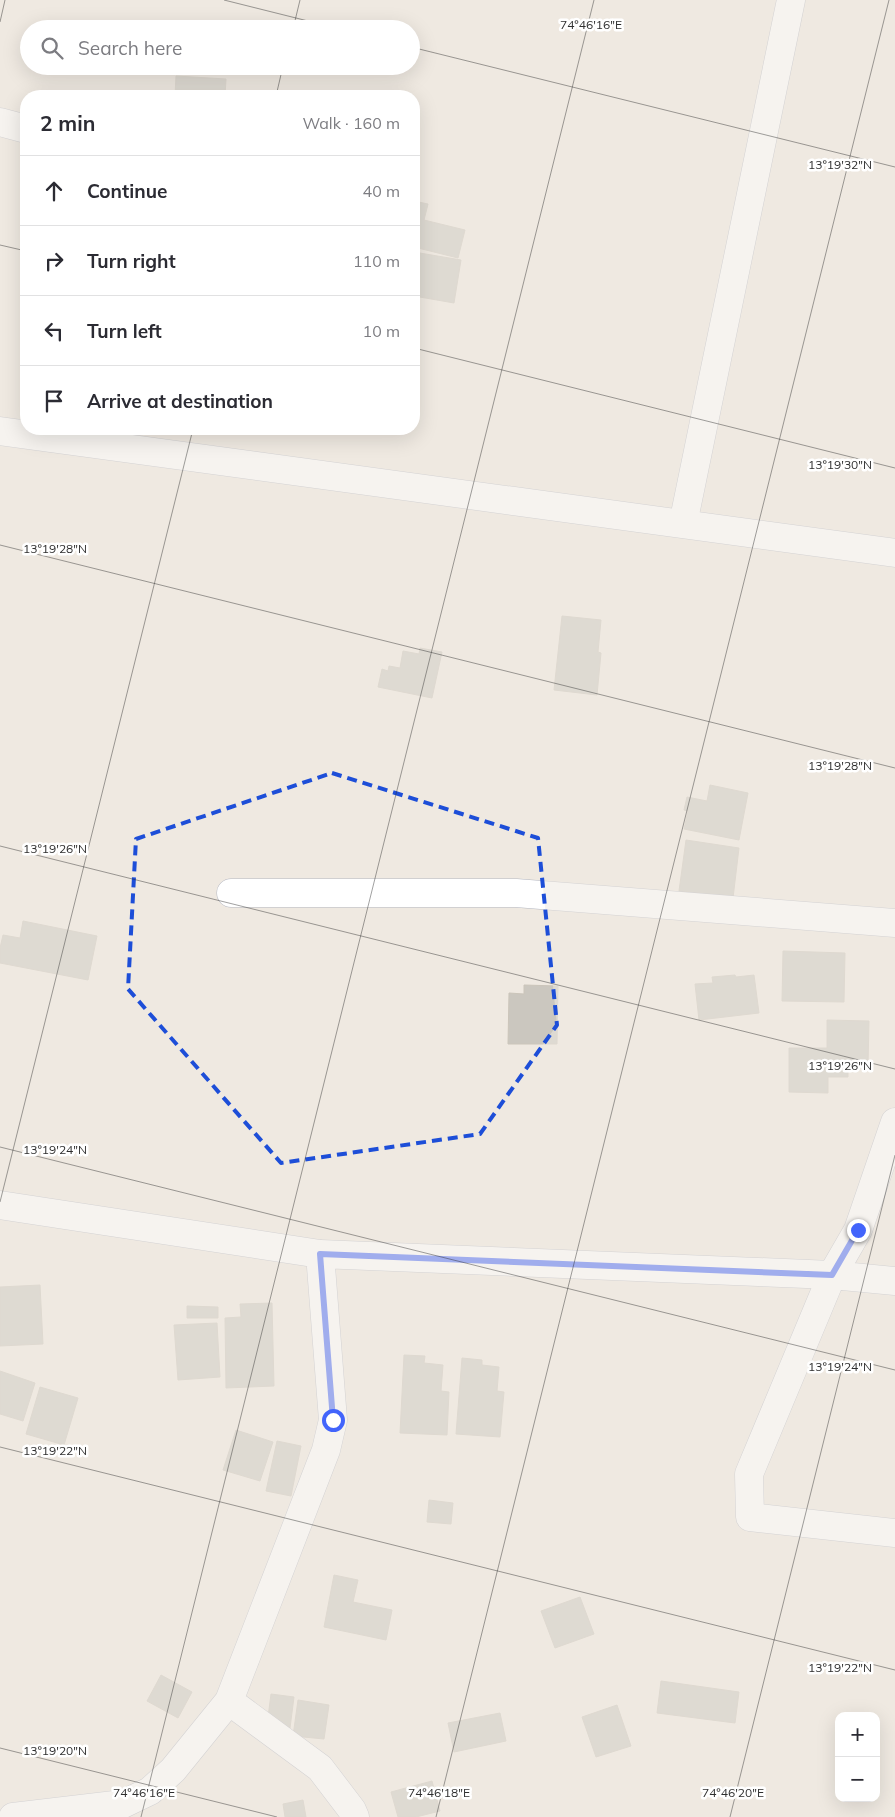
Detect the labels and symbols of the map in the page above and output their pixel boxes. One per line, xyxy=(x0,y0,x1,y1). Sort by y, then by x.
text: 74°46'16"E xyxy=(560,17,622,32)
text: 13°19'32"N xyxy=(808,157,872,172)
text: 13°19'30"N xyxy=(808,457,872,472)
text: 13°19'28"N xyxy=(23,541,87,556)
text: 13°19'28"N xyxy=(808,758,872,773)
text: 13°19'26"N xyxy=(23,841,87,856)
text: 13°19'26"N xyxy=(808,1058,872,1073)
text: 13°19'24"N xyxy=(23,1142,87,1157)
route end xyxy=(847,1219,870,1242)
text: 13°19'24"N xyxy=(808,1359,872,1374)
route start xyxy=(322,1409,345,1432)
text: 13°19'22"N xyxy=(23,1443,87,1458)
text: 13°19'22"N xyxy=(808,1660,872,1675)
text: 13°19'20"N xyxy=(23,1743,87,1758)
text: 74°46'16"E xyxy=(113,1785,175,1800)
text: 74°46'18"E xyxy=(408,1785,470,1800)
text: 74°46'20"E xyxy=(702,1785,764,1800)

